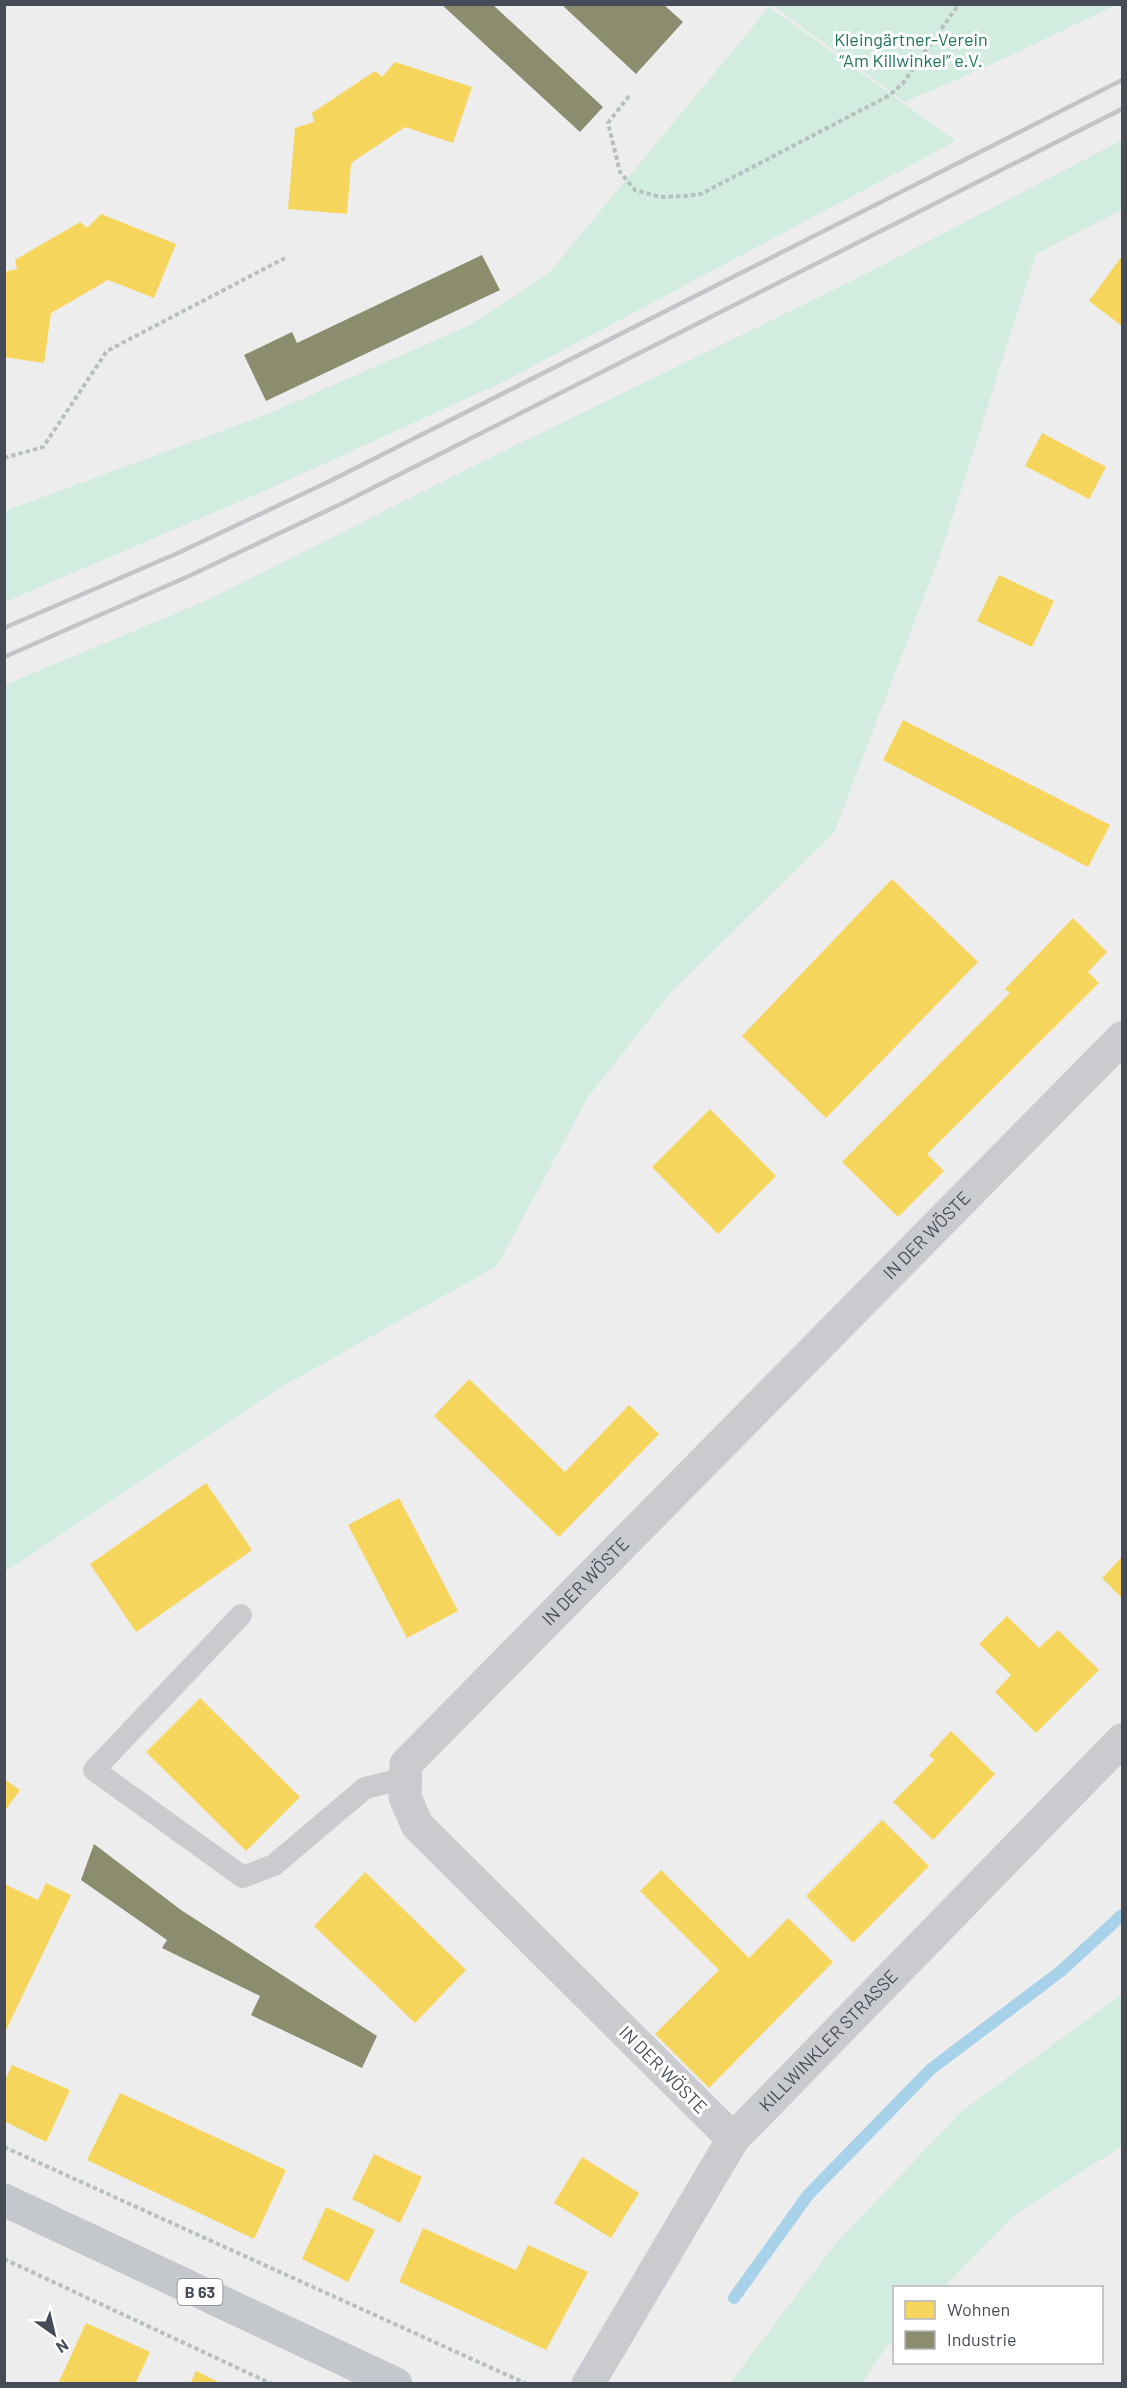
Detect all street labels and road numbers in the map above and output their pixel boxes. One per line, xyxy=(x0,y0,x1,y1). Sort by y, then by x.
street label: IN DER WÖSTE xyxy=(878,1186,975,1284)
street label: IN DER WÖSTE xyxy=(537,1532,633,1630)
street label: KILLWINKLER STRASSE xyxy=(754,1965,902,2115)
street label: IN DER WÖSTE xyxy=(615,2021,712,2118)
road number: B 63 xyxy=(178,2279,222,2305)

